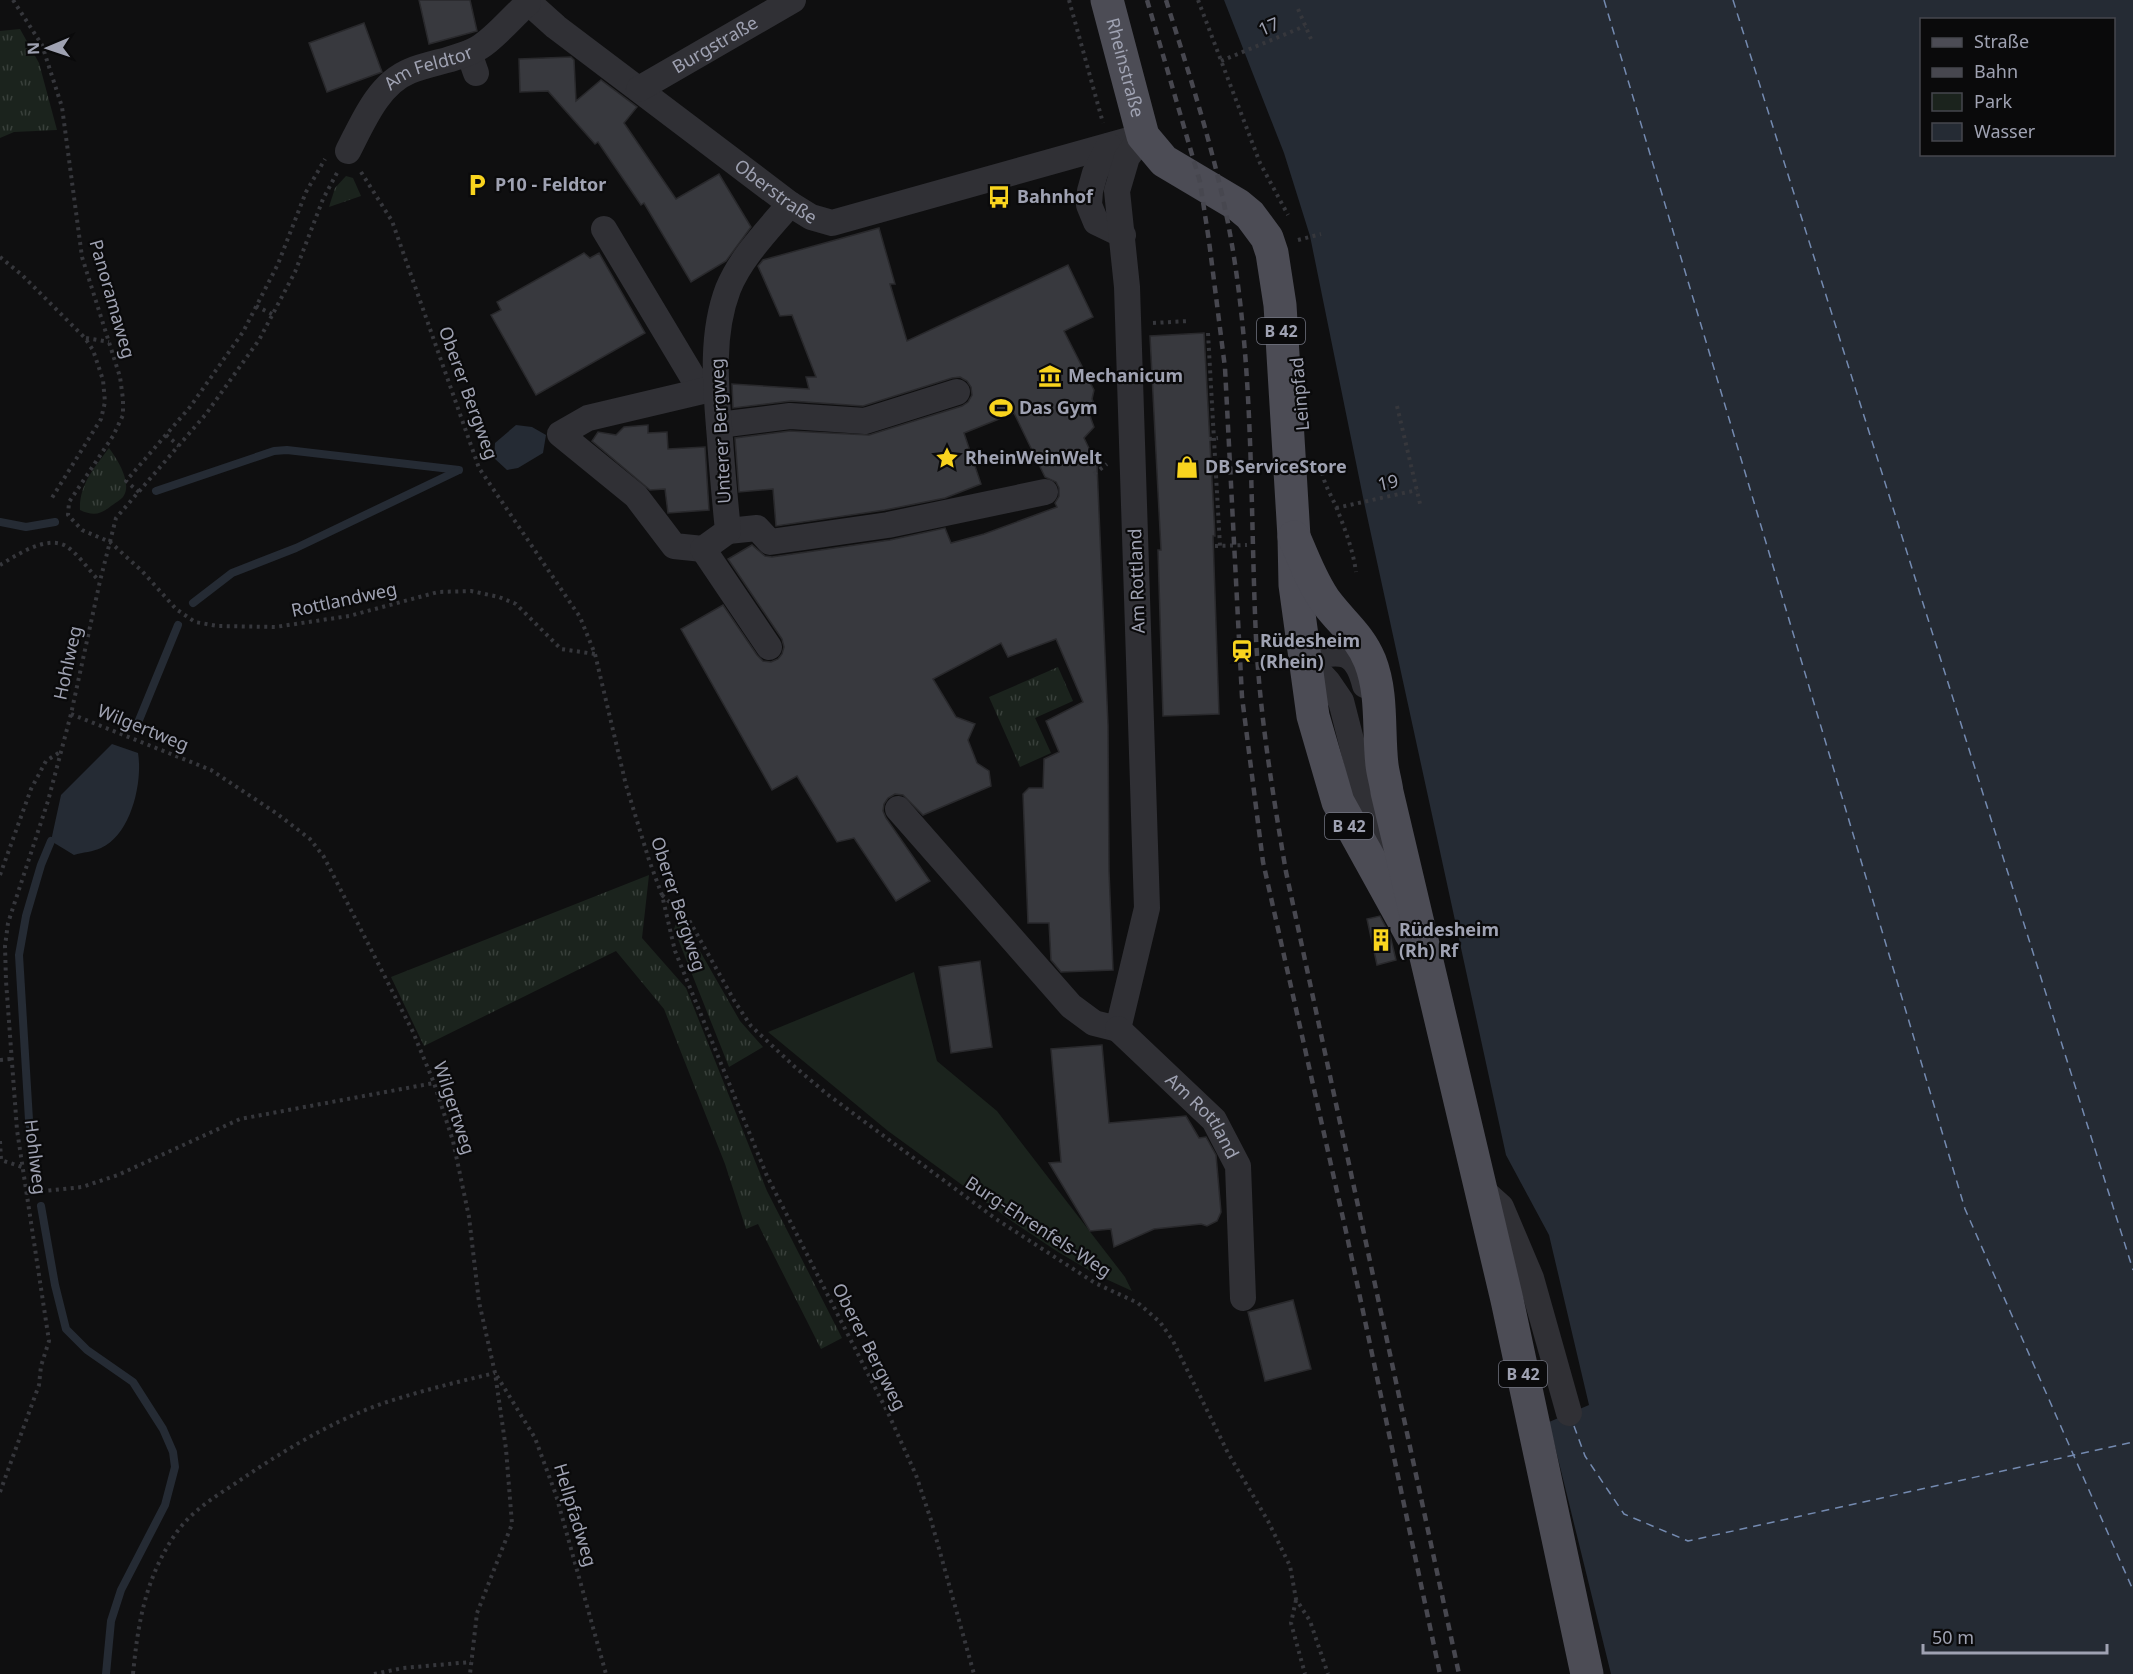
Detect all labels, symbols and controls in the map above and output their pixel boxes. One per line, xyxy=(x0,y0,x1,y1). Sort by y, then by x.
street label: Burgstraße xyxy=(668,10,762,78)
street label: 17 xyxy=(1254,11,1283,41)
street label: Rheinstraße xyxy=(1101,15,1151,120)
north arrow xyxy=(18,18,78,78)
legend xyxy=(1920,18,2115,156)
text: Straße xyxy=(1974,29,2029,53)
street label: Am Feldtor xyxy=(378,39,477,95)
text: N xyxy=(22,42,44,55)
text: Bahn xyxy=(1974,59,2018,83)
text: Park xyxy=(1974,89,2012,113)
text: Wasser xyxy=(1974,119,2036,143)
street label: Oberstraße xyxy=(730,153,822,229)
parking icon: P10 - Feldtor xyxy=(464,172,490,198)
place label: P10 - Feldtor xyxy=(495,172,606,196)
bus stop icon: Bahnhof xyxy=(986,184,1012,210)
place label: Bahnhof xyxy=(1017,184,1094,208)
street label: Panoramaweg xyxy=(85,237,141,361)
road number: B 42 xyxy=(1257,318,1305,344)
street label: Oberer Bergweg xyxy=(434,323,504,463)
street label: Leinpfad xyxy=(1284,356,1314,432)
street label: Unterer Bergweg xyxy=(704,358,736,504)
museum icon: Mechanicum xyxy=(1037,363,1063,389)
place label: Mechanicum xyxy=(1068,363,1183,387)
sports icon: Das Gym xyxy=(988,395,1014,421)
place label: Das Gym xyxy=(1019,395,1098,419)
place icon: RheinWeinWelt xyxy=(934,445,960,471)
place label: RheinWeinWelt xyxy=(965,445,1102,469)
shop icon: DB ServiceStore xyxy=(1174,454,1200,480)
place label: DB ServiceStore xyxy=(1205,454,1347,478)
street label: 19 xyxy=(1375,468,1400,496)
street label: Am Rottland xyxy=(1122,528,1150,634)
street label: Rottlandweg xyxy=(289,576,399,622)
street label: Hohlweg xyxy=(47,623,87,702)
place label: Rüdesheim (Rhein) xyxy=(1260,628,1360,673)
station icon: Rüdesheim (Rhein) xyxy=(1229,638,1255,664)
street label: Wilgertweg xyxy=(94,698,193,756)
road number: B 42 xyxy=(1325,813,1373,839)
street label: Oberer Bergweg xyxy=(646,833,712,974)
place label: Rüdesheim (Rh) Rf xyxy=(1399,917,1499,962)
building icon: Rüdesheim (Rh) Rf xyxy=(1368,927,1394,953)
street label: Wilgertweg xyxy=(429,1058,481,1157)
street label: Am Rottland xyxy=(1161,1067,1245,1163)
street label: Hohlweg xyxy=(19,1118,52,1196)
street label: Burg-Ehrenfels-Weg xyxy=(961,1170,1116,1282)
street label: Oberer Bergweg xyxy=(827,1279,912,1414)
road number: B 42 xyxy=(1499,1361,1547,1387)
street label: Hellpfadweg xyxy=(549,1460,603,1569)
scale bar xyxy=(1923,1617,2108,1655)
text: 50 m xyxy=(1932,1625,1974,1649)

